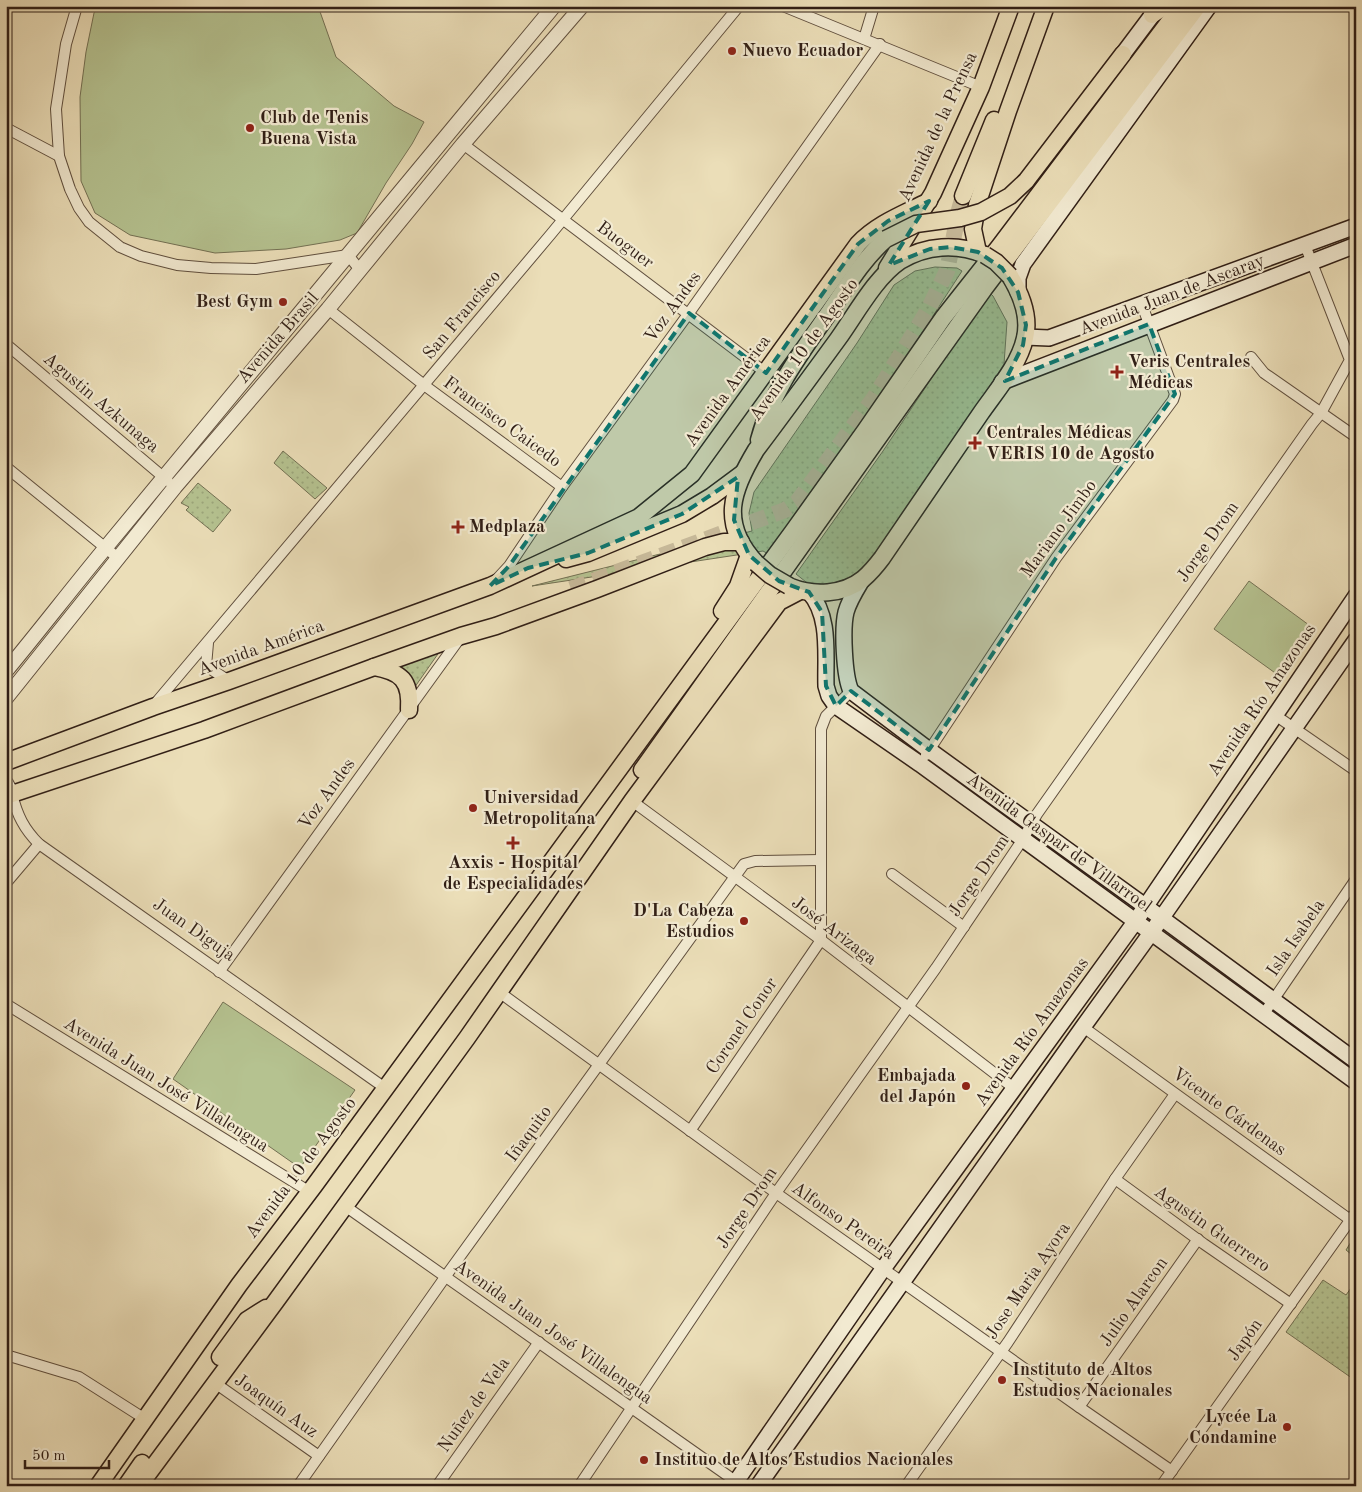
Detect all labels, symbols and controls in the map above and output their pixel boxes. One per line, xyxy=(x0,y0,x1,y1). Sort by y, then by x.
place label: Nuevo Ecuador xyxy=(742,42,863,60)
marker: Nuevo Ecuador xyxy=(726,45,738,57)
street label: Avenida de la Prensa xyxy=(895,49,981,205)
place label: Club de Tenis Buena Vista xyxy=(260,109,369,148)
marker: Club de Tenis Buena Vista xyxy=(244,122,256,134)
street label: Buoguer xyxy=(593,218,657,272)
street label: Avenida Juan de Ascaray xyxy=(1077,251,1268,339)
street label: San Francisco xyxy=(420,267,504,363)
street label: Voz Andes xyxy=(641,268,705,346)
street label: Avenida 10 de Agosto xyxy=(746,275,862,425)
street label: Avenida Brasil xyxy=(234,289,322,387)
place label: Best Gym xyxy=(196,293,273,311)
marker: Best Gym xyxy=(277,296,289,308)
street label: Avenida América xyxy=(682,332,774,450)
street label: Agustin Azkunaga xyxy=(40,350,162,456)
place label: Veris Centrales Médicas xyxy=(1128,353,1251,392)
marker: Veris Centrales Médicas xyxy=(1110,365,1124,379)
street label: Francisco Caicedo xyxy=(440,373,564,471)
place label: Centrales Médicas VERIS 10 de Agosto xyxy=(986,424,1155,463)
marker: Centrales Médicas VERIS 10 de Agosto xyxy=(968,436,982,450)
street label: Mariano Jimbo xyxy=(1018,477,1100,581)
street label: Jorge Drom xyxy=(1174,498,1242,586)
place label: Medplaza xyxy=(469,518,545,536)
marker: Medplaza xyxy=(451,520,465,534)
street label: Avenida América xyxy=(196,617,327,679)
street label: Avenida Río Amazonas xyxy=(1204,620,1320,779)
street label: Voz Andes xyxy=(295,755,359,833)
street label: Avenida Gaspar de Villarroel xyxy=(963,770,1155,916)
place label: Universidad Metropolitana xyxy=(483,789,596,828)
marker: Universidad Metropolitana xyxy=(467,802,479,814)
street label: Jorge Drom xyxy=(945,832,1013,920)
marker: Axxis - Hospital de Especialidades xyxy=(506,836,520,850)
place label: Axxis - Hospital de Especialidades xyxy=(443,854,583,893)
street label: José Arizaga xyxy=(788,893,880,969)
street label: Juan Diguja xyxy=(150,895,239,965)
street label: Isla Isabela xyxy=(1264,896,1328,980)
place label: D'La Cabeza Estudios xyxy=(633,902,734,941)
marker: D'La Cabeza Estudios xyxy=(738,915,750,927)
street label: Avenida Río Amazonas xyxy=(972,954,1092,1110)
street label: Coronel Conor xyxy=(703,974,781,1078)
street label: Avenida Juan José Villalengua xyxy=(60,1014,272,1156)
street label: Vicente Cárdenas xyxy=(1169,1065,1289,1159)
place label: Embajada del Japón xyxy=(877,1067,956,1106)
marker: Embajada del Japón xyxy=(960,1080,972,1092)
street label: Avenida 10 de Agosto xyxy=(242,1094,360,1242)
street label: Iñaquito xyxy=(503,1103,555,1165)
street label: Jorge Drom xyxy=(713,1164,781,1252)
street label: Alfonso Pereira xyxy=(788,1179,898,1263)
street label: Agustin Guerrero xyxy=(1151,1182,1273,1276)
street label: Jose Maria Ayora xyxy=(982,1219,1074,1343)
street label: Julio Alarcon xyxy=(1097,1254,1171,1350)
street label: Avenida Juan José Villalengua xyxy=(450,1256,656,1408)
street label: Japón xyxy=(1224,1316,1266,1364)
street label: Nuñez de Vela xyxy=(435,1354,513,1456)
place label: Instituto de Altos Estudios Nacionales xyxy=(1012,1361,1172,1400)
street label: Joaquín Auz xyxy=(231,1371,321,1441)
marker: Instituto de Altos Estudios Nacionales xyxy=(996,1374,1008,1386)
place label: Lycée La Condamine xyxy=(1189,1408,1277,1447)
marker: Lycée La Condamine xyxy=(1281,1421,1293,1433)
scale bar xyxy=(25,1437,109,1469)
text: 50 m xyxy=(32,1449,66,1464)
place label: Instituo de Altos Estudios Nacionales xyxy=(654,1451,953,1469)
marker: Instituo de Altos Estudios Nacionales xyxy=(638,1454,650,1466)

